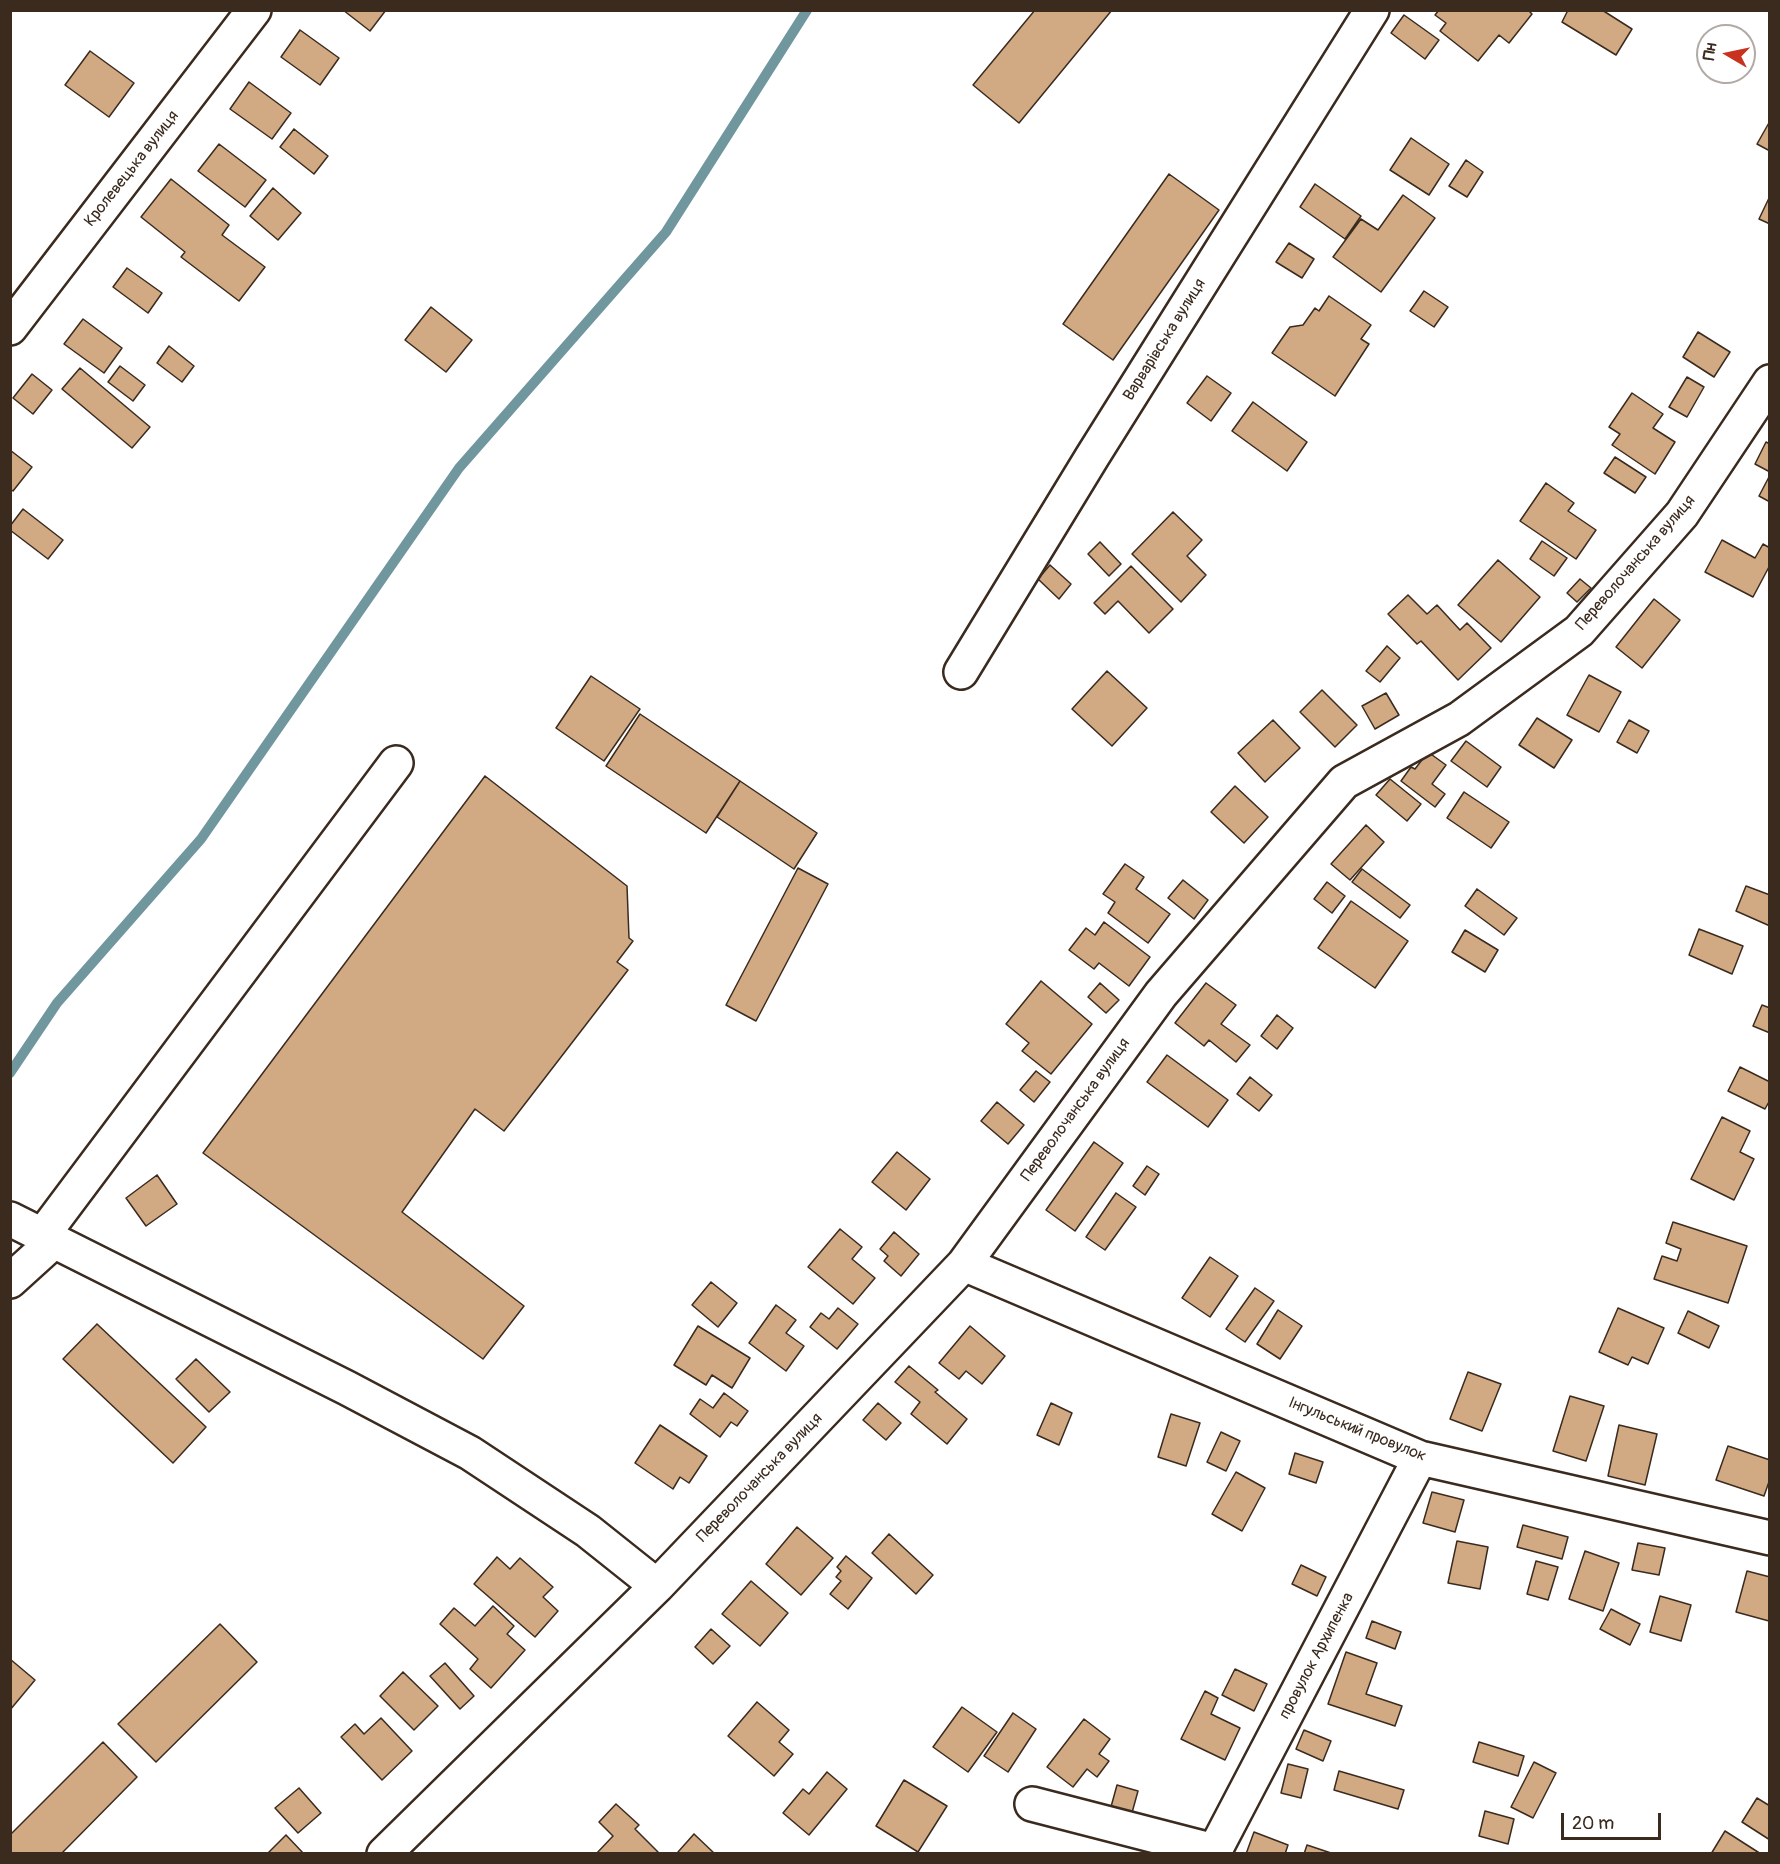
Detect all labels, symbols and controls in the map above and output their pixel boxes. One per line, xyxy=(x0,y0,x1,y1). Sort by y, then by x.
north arrow xyxy=(1696,24,1756,84)
text: Пн xyxy=(1699,41,1721,62)
street label: Кролевецька вулиця xyxy=(81,107,183,231)
street label: Варварівська вулиця xyxy=(1120,276,1210,404)
street label: Переволочанська вулиця xyxy=(1572,492,1700,634)
street label: Переволочанська вулиця xyxy=(1018,1035,1134,1185)
street label: Інгульський провулок xyxy=(1285,1394,1429,1466)
street label: Переволочанська вулиця xyxy=(693,1409,827,1547)
street label: провулок Архипенка xyxy=(1276,1589,1358,1723)
scale bar xyxy=(1564,1801,1664,1839)
text: 20 m xyxy=(1572,1812,1614,1835)

